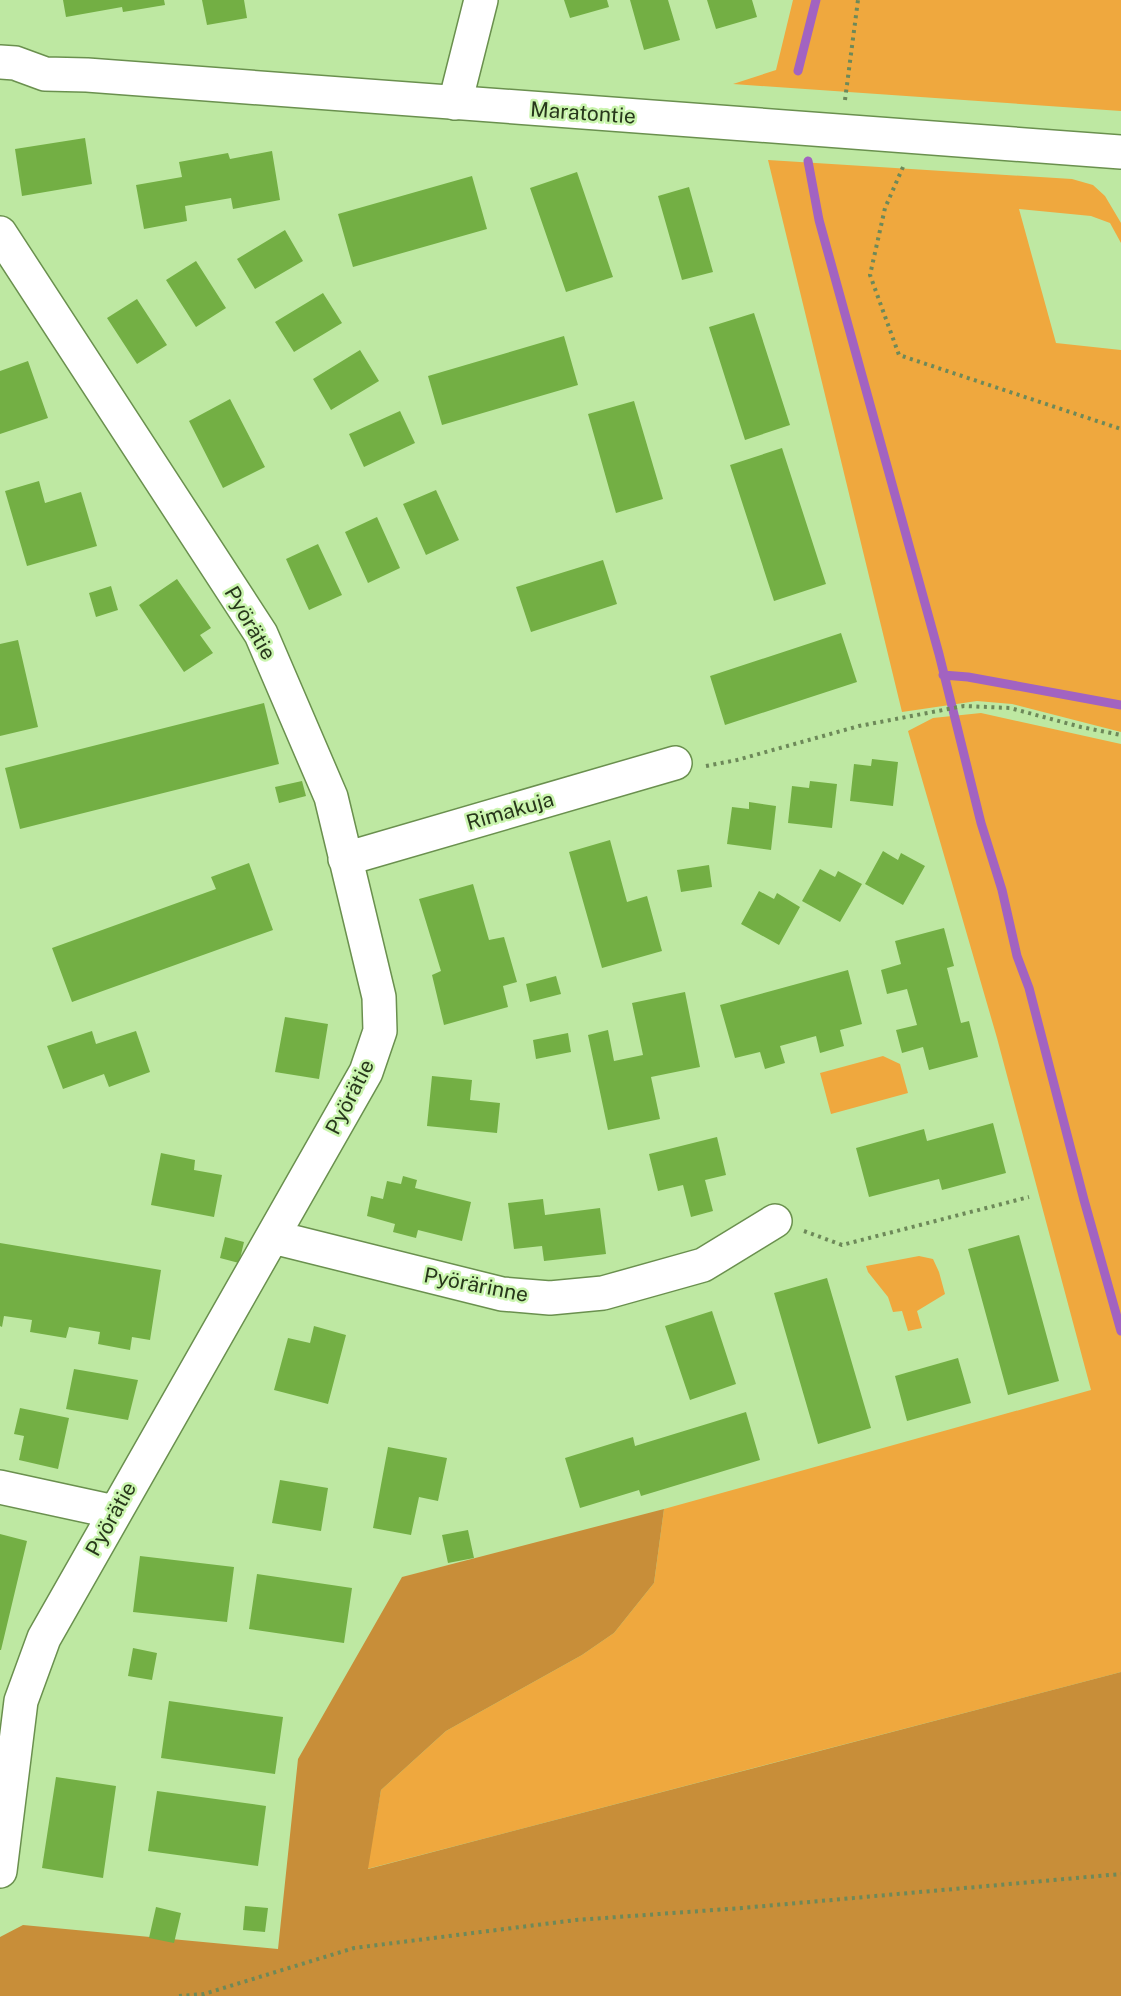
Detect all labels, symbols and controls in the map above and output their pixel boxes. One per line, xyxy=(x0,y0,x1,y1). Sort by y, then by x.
street label: Maratontie xyxy=(529,96,637,129)
street label: Pyörätie xyxy=(219,581,281,664)
street label: Rimakuja xyxy=(463,786,557,835)
street label: Pyörätie xyxy=(320,1055,379,1139)
street label: Pyörärinne xyxy=(422,1262,530,1307)
street label: Pyörätie xyxy=(80,1477,141,1560)

